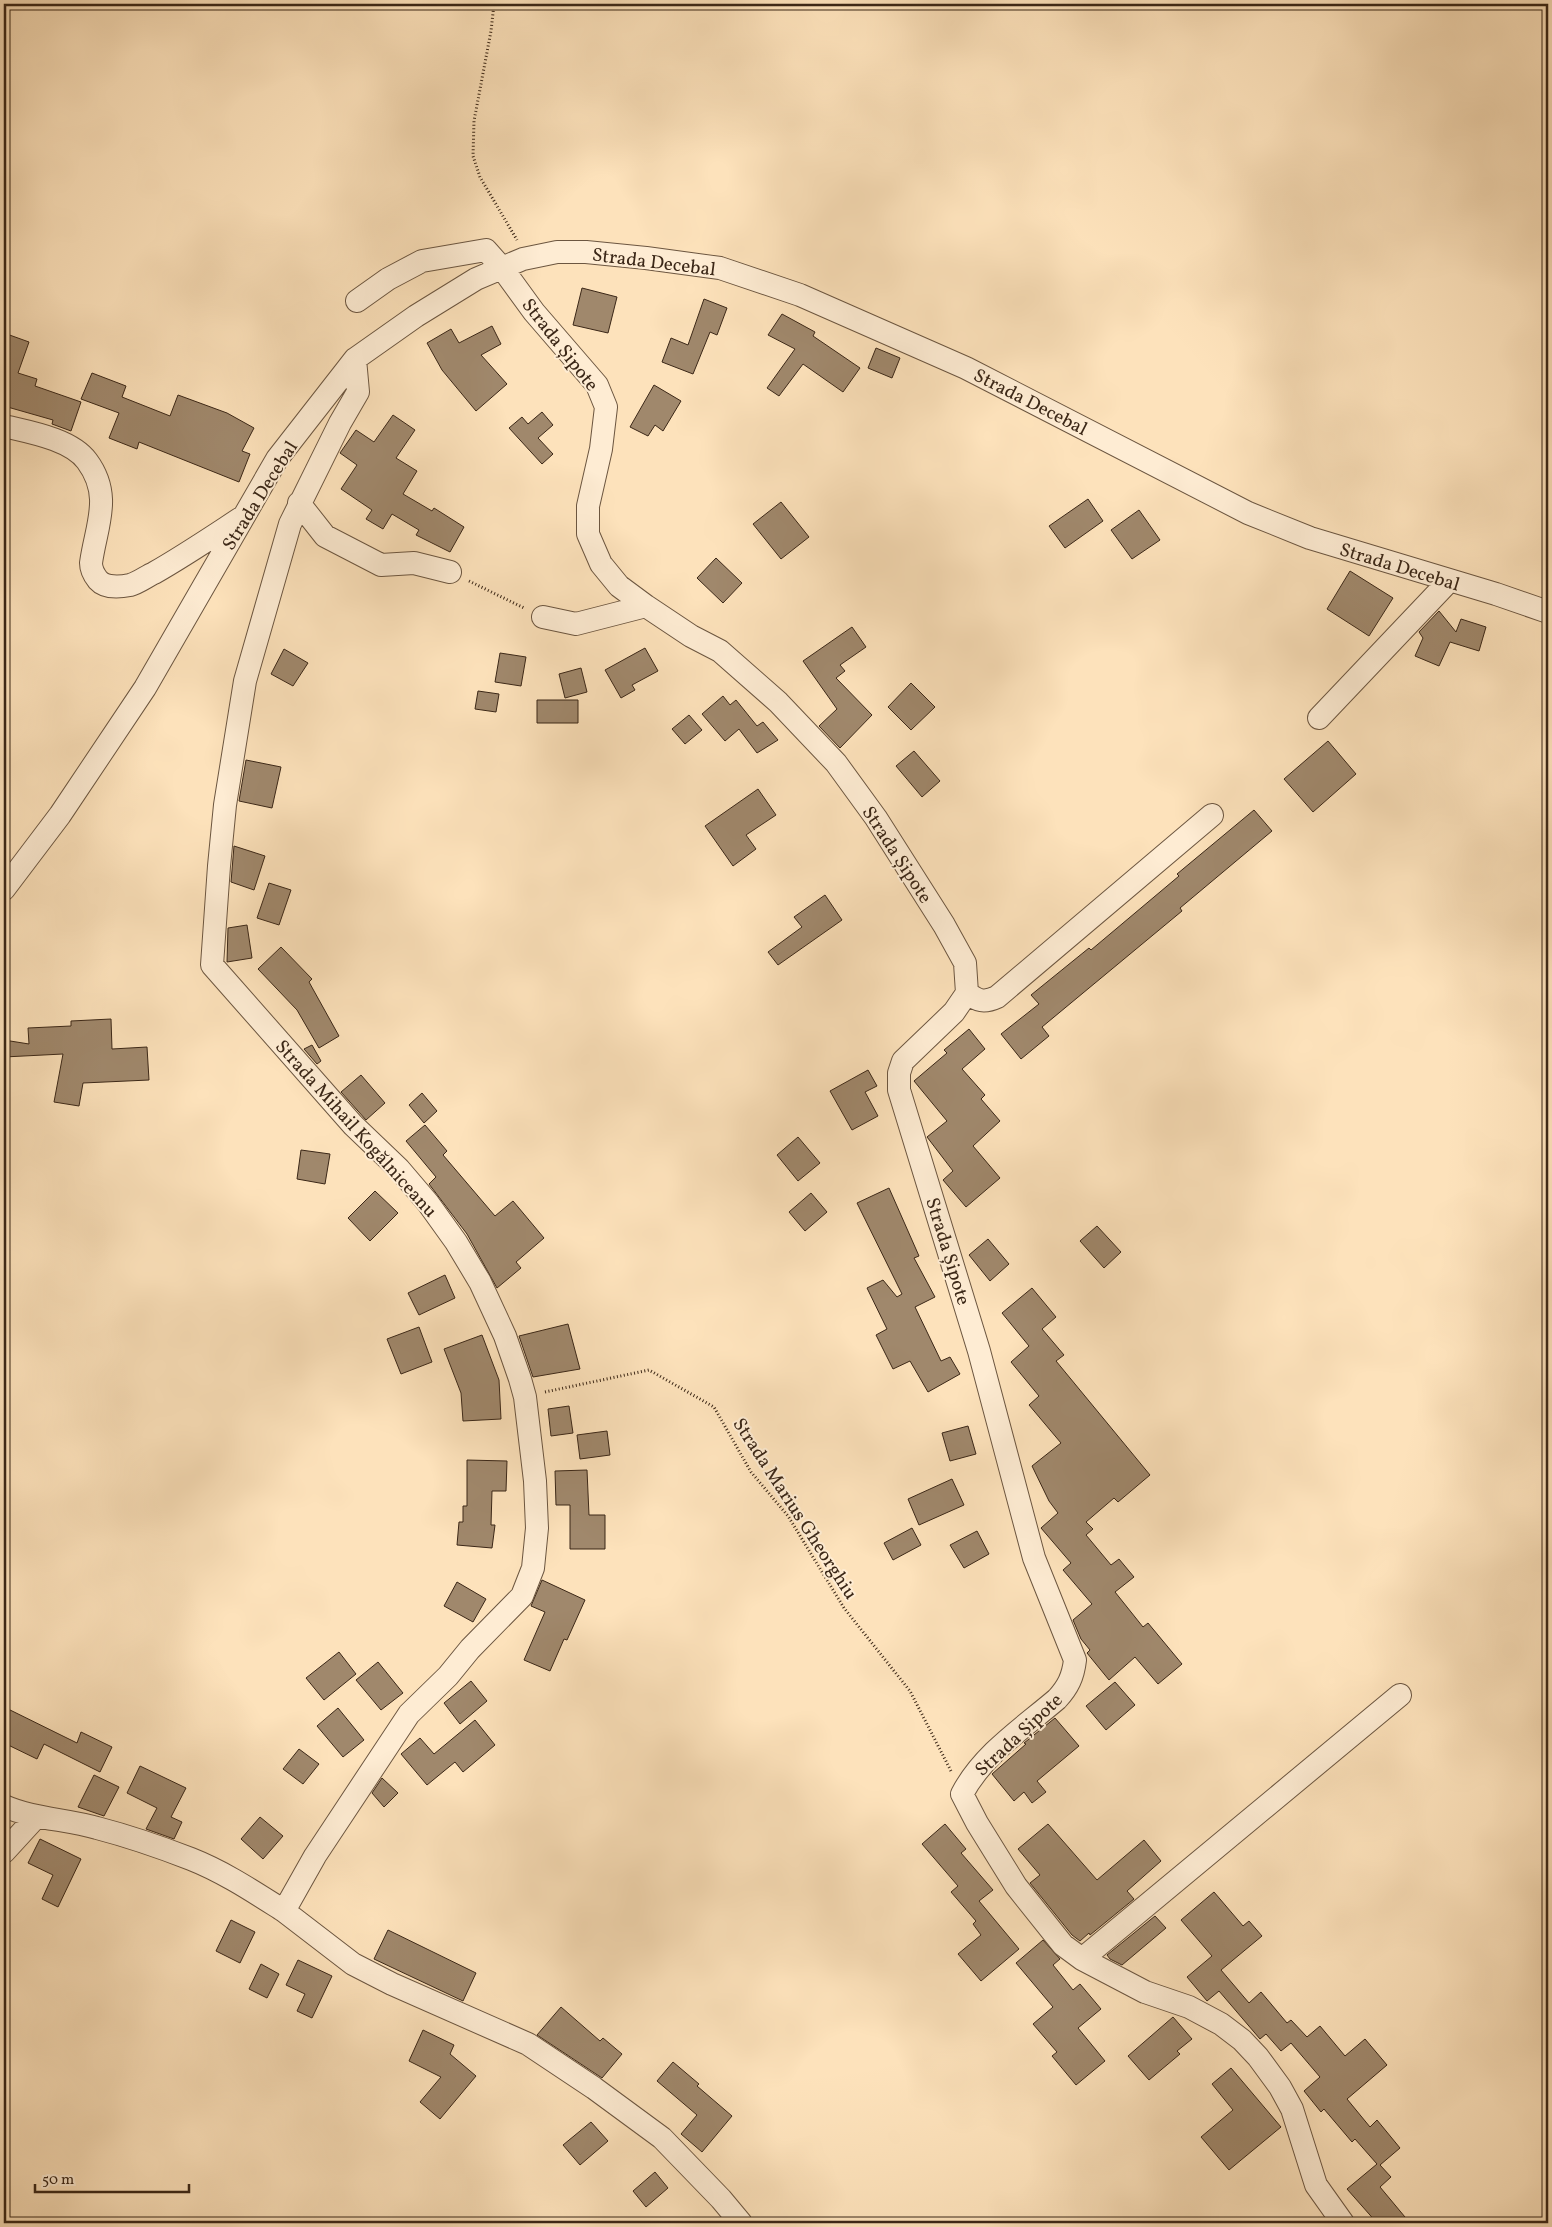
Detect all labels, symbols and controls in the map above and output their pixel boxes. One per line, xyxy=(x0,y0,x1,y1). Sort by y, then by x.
street label: Strada Decebal xyxy=(590,242,717,284)
street label: Strada Șipote xyxy=(515,293,604,397)
street label: Strada Decebal xyxy=(969,363,1092,443)
street label: Strada Decebal xyxy=(217,436,305,556)
street label: Strada Decebal xyxy=(1336,537,1463,599)
street label: Strada Șipote xyxy=(855,801,938,909)
street label: Strada Mihail Kogălniceanu xyxy=(269,1035,443,1224)
street label: Strada Șipote xyxy=(918,1195,976,1309)
street label: Strada Marius Gheorghiu xyxy=(726,1413,863,1605)
street label: Strada Șipote xyxy=(970,1688,1069,1783)
scale bar xyxy=(35,2162,189,2194)
text: 50 m xyxy=(42,2170,74,2191)

